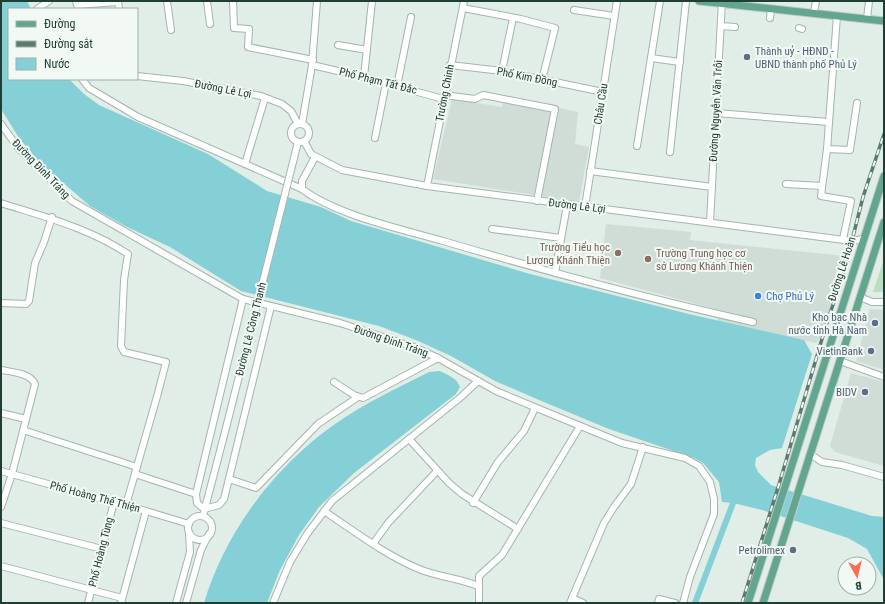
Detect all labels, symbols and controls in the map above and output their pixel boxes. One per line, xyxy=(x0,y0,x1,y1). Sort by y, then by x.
legend xyxy=(8,8,138,80)
text: Đường xyxy=(44,17,75,31)
text: Đường sắt xyxy=(44,37,93,51)
place label: Thành uỷ - HĐND - UBND thành phố Phủ Lý xyxy=(755,45,857,71)
marker: Thành uỷ - HĐND - UBND thành phố Phủ Lý xyxy=(742,52,752,62)
text: Nước xyxy=(44,57,70,71)
street label: Đường Nguyễn Văn Trỗi xyxy=(707,60,725,162)
street label: Trường Chinh xyxy=(433,63,457,123)
street label: Phố Phạm Tất Đắc xyxy=(338,65,418,97)
street label: Phố Kim Đồng xyxy=(496,65,558,89)
street label: Đường Lê Lợi xyxy=(194,77,252,101)
street label: Châu Cầu xyxy=(591,82,611,126)
street label: Đường Đinh Tráng xyxy=(9,137,73,201)
street label: Đường Lê Lợi xyxy=(548,196,606,216)
street label: Đường Lê Hoàn xyxy=(825,235,859,303)
place label: Trường Tiểu học Lương Khánh Thiện xyxy=(527,241,610,267)
place label: Trường Trung học cơ sở Lương Khánh Thiện xyxy=(656,247,753,273)
marker: Trường Tiểu học Lương Khánh Thiện xyxy=(613,248,623,258)
marker: Trường Trung học cơ sở Lương Khánh Thiện xyxy=(643,254,653,264)
street label: Đường Lê Công Thanh xyxy=(233,281,269,377)
place label: Chợ Phủ Lý xyxy=(766,290,814,303)
marker: Chợ Phủ Lý xyxy=(753,291,763,301)
place label: Kho bạc Nhà nước tỉnh Hà Nam xyxy=(788,311,867,337)
marker: Kho bạc Nhà nước tỉnh Hà Nam xyxy=(870,318,880,328)
street label: Đường Đinh Tráng xyxy=(352,322,430,360)
place label: VietinBank xyxy=(816,345,863,358)
marker: VietinBank xyxy=(866,346,876,356)
place label: BIDV xyxy=(836,386,857,399)
marker: BIDV xyxy=(860,387,870,397)
street label: Phố Hoàng Thế Thiện xyxy=(49,479,141,515)
street label: Phố Hoàng Tùng xyxy=(86,516,116,588)
place label: Petrolimex xyxy=(738,544,785,557)
marker: Petrolimex xyxy=(788,545,798,555)
north arrow xyxy=(837,556,877,596)
text: B xyxy=(854,579,862,592)

